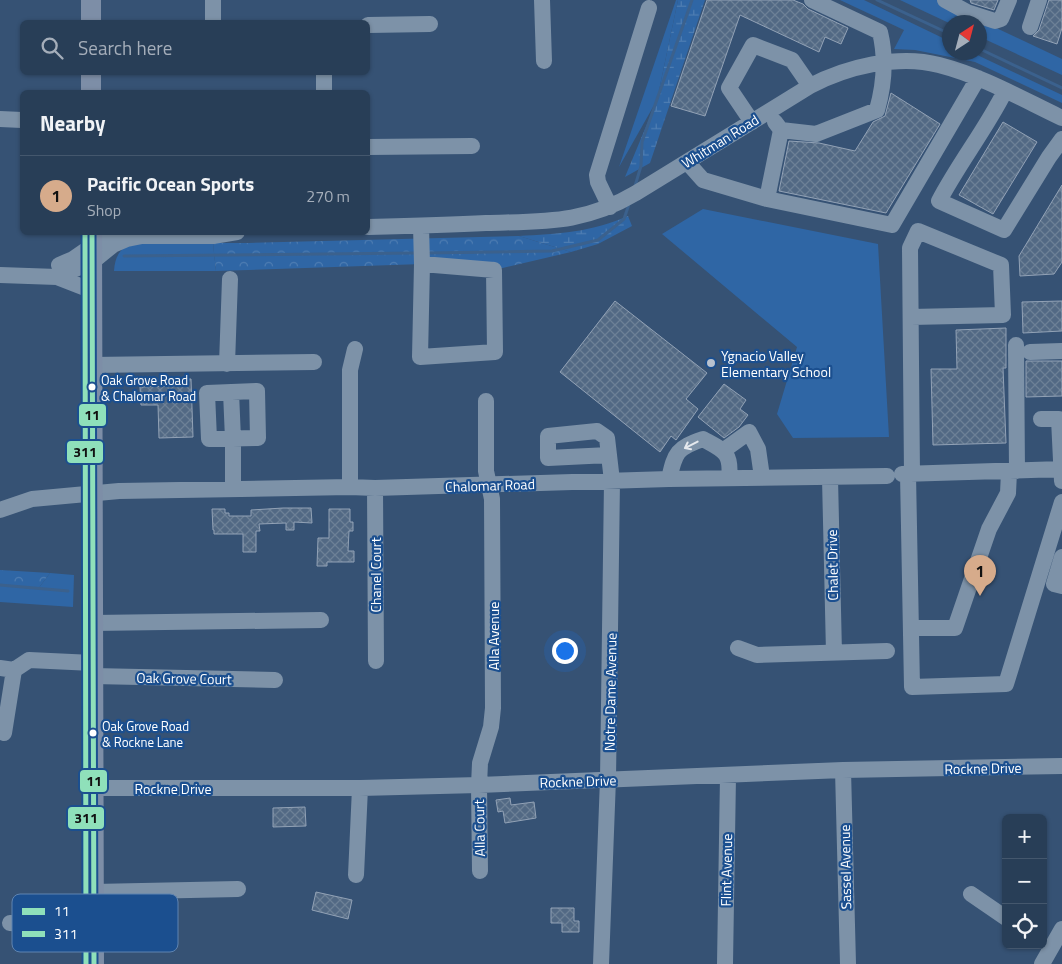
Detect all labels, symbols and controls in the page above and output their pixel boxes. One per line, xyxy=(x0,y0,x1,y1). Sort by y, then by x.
north arrow xyxy=(942,15,987,60)
search box xyxy=(20,20,370,75)
text: Search here xyxy=(78,33,172,62)
icon: search xyxy=(38,34,66,62)
text: Nearby xyxy=(40,107,105,139)
street label: Whitman Road xyxy=(677,109,763,173)
text: Pacific Ocean Sports xyxy=(87,169,254,198)
text: 1 xyxy=(52,184,60,208)
text: 270 m xyxy=(306,184,350,208)
text: Shop xyxy=(87,198,121,222)
place label: Ygnacio Valley Elementary School xyxy=(721,345,831,382)
marker: Ygnacio Valley Elementary School xyxy=(705,357,717,369)
place label: Oak Grove Road & Chalomar Road xyxy=(101,370,196,406)
marker: Oak Grove Road & Chalomar Road xyxy=(87,382,97,392)
line badge: 11 xyxy=(78,403,107,427)
text: 11 xyxy=(84,404,100,425)
line badge: 311 xyxy=(66,440,104,464)
one-way arrow xyxy=(683,440,698,450)
text: 311 xyxy=(73,441,97,462)
street label: Chalomar Road xyxy=(445,473,535,497)
street label: Chalet Drive xyxy=(821,529,843,601)
street label: Chanel Court xyxy=(365,537,386,613)
pin: 1 xyxy=(964,555,996,596)
street label: Alla Avenue xyxy=(483,602,504,670)
street label: Notre Dame Avenue xyxy=(598,633,622,751)
your location xyxy=(552,638,578,664)
street label: Oak Grove Court xyxy=(136,667,232,689)
place label: Oak Grove Road & Rockne Lane xyxy=(102,716,189,752)
marker: Oak Grove Road & Rockne Lane xyxy=(88,728,98,738)
street label: Rockne Drive xyxy=(944,757,1022,779)
line badge: 11 xyxy=(79,769,108,793)
street label: Rockne Drive xyxy=(539,769,617,793)
text: 11 xyxy=(86,770,102,791)
street label: Rockne Drive xyxy=(135,778,212,799)
street label: Alla Court xyxy=(468,799,490,857)
line badge: 311 xyxy=(67,806,105,830)
text: 311 xyxy=(74,807,98,828)
map controls xyxy=(1002,814,1047,949)
button: + xyxy=(1002,814,1047,859)
street label: Sassel Avenue xyxy=(834,824,856,910)
street label: Flint Avenue xyxy=(715,833,737,907)
button: − xyxy=(1002,859,1047,904)
legend xyxy=(12,894,178,952)
text: 11 xyxy=(54,900,70,921)
button: locate xyxy=(1002,904,1047,949)
text: 311 xyxy=(54,923,78,944)

